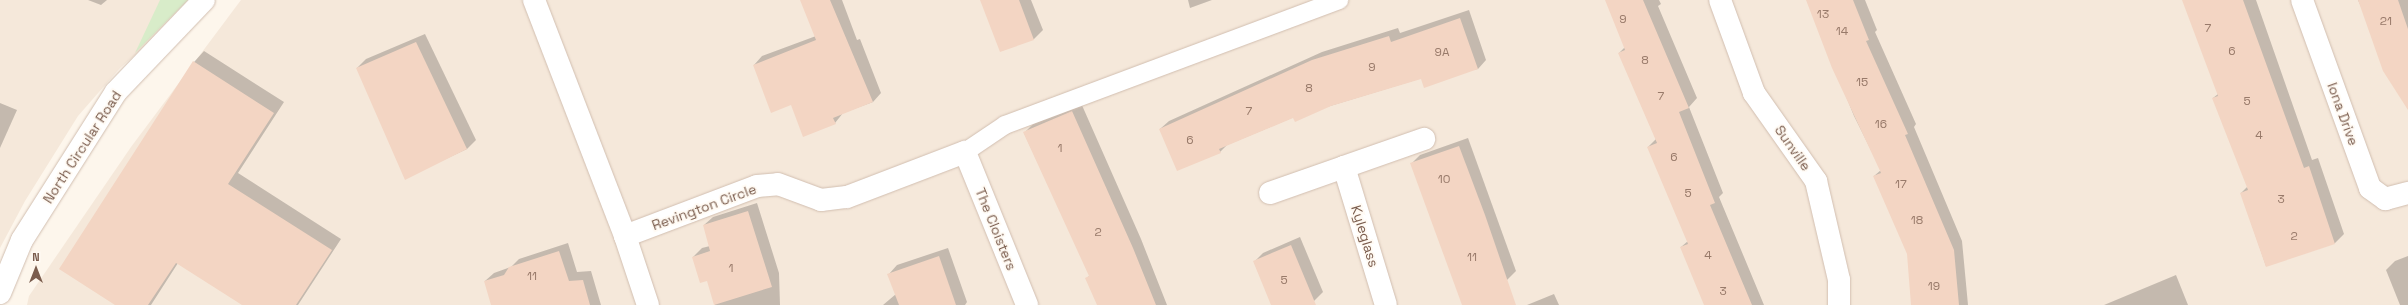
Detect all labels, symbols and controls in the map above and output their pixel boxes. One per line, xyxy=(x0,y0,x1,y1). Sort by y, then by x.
house number: 13 xyxy=(1817,8,1829,22)
house number: 9 xyxy=(1619,13,1627,27)
house number: 21 xyxy=(2380,15,2392,29)
house number: 7 xyxy=(2205,22,2211,36)
house number: 14 xyxy=(1836,25,1848,39)
house number: 6 xyxy=(2228,45,2236,59)
house number: 9A xyxy=(1435,46,1449,60)
house number: 8 xyxy=(1641,54,1649,68)
house number: 9 xyxy=(1368,61,1376,75)
house number: 15 xyxy=(1856,76,1868,90)
street label: Iona Drive xyxy=(2324,80,2362,148)
house number: 8 xyxy=(1305,82,1313,96)
street label: North Circular Road xyxy=(39,88,125,206)
house number: 7 xyxy=(1658,90,1664,104)
house number: 5 xyxy=(2243,95,2251,109)
house number: 7 xyxy=(1246,105,1252,119)
house number: 16 xyxy=(1875,118,1887,132)
street label: Sunville xyxy=(1771,122,1815,174)
house number: 4 xyxy=(2255,129,2263,143)
house number: 6 xyxy=(1186,134,1194,148)
house number: 1 xyxy=(1057,142,1063,156)
house number: 6 xyxy=(1670,151,1678,165)
house number: 10 xyxy=(1438,173,1450,187)
house number: 17 xyxy=(1895,178,1907,192)
street label: Revington Circle xyxy=(649,180,759,234)
street label: The Cloisters xyxy=(972,185,1020,273)
house number: 5 xyxy=(1684,187,1692,201)
house number: 3 xyxy=(2277,193,2285,207)
street label: Kyleglass xyxy=(1348,203,1382,269)
house number: 18 xyxy=(1911,214,1923,228)
house number: 2 xyxy=(1094,226,1102,240)
house number: 2 xyxy=(2290,230,2298,244)
north arrow xyxy=(16,249,56,289)
house number: 4 xyxy=(1704,249,1712,263)
text: N xyxy=(32,250,40,264)
house number: 11 xyxy=(1467,251,1477,265)
house number: 1 xyxy=(728,262,734,276)
house number: 11 xyxy=(527,270,537,284)
house number: 5 xyxy=(1280,274,1288,288)
house number: 19 xyxy=(1928,280,1940,294)
house number: 3 xyxy=(1719,285,1727,299)

